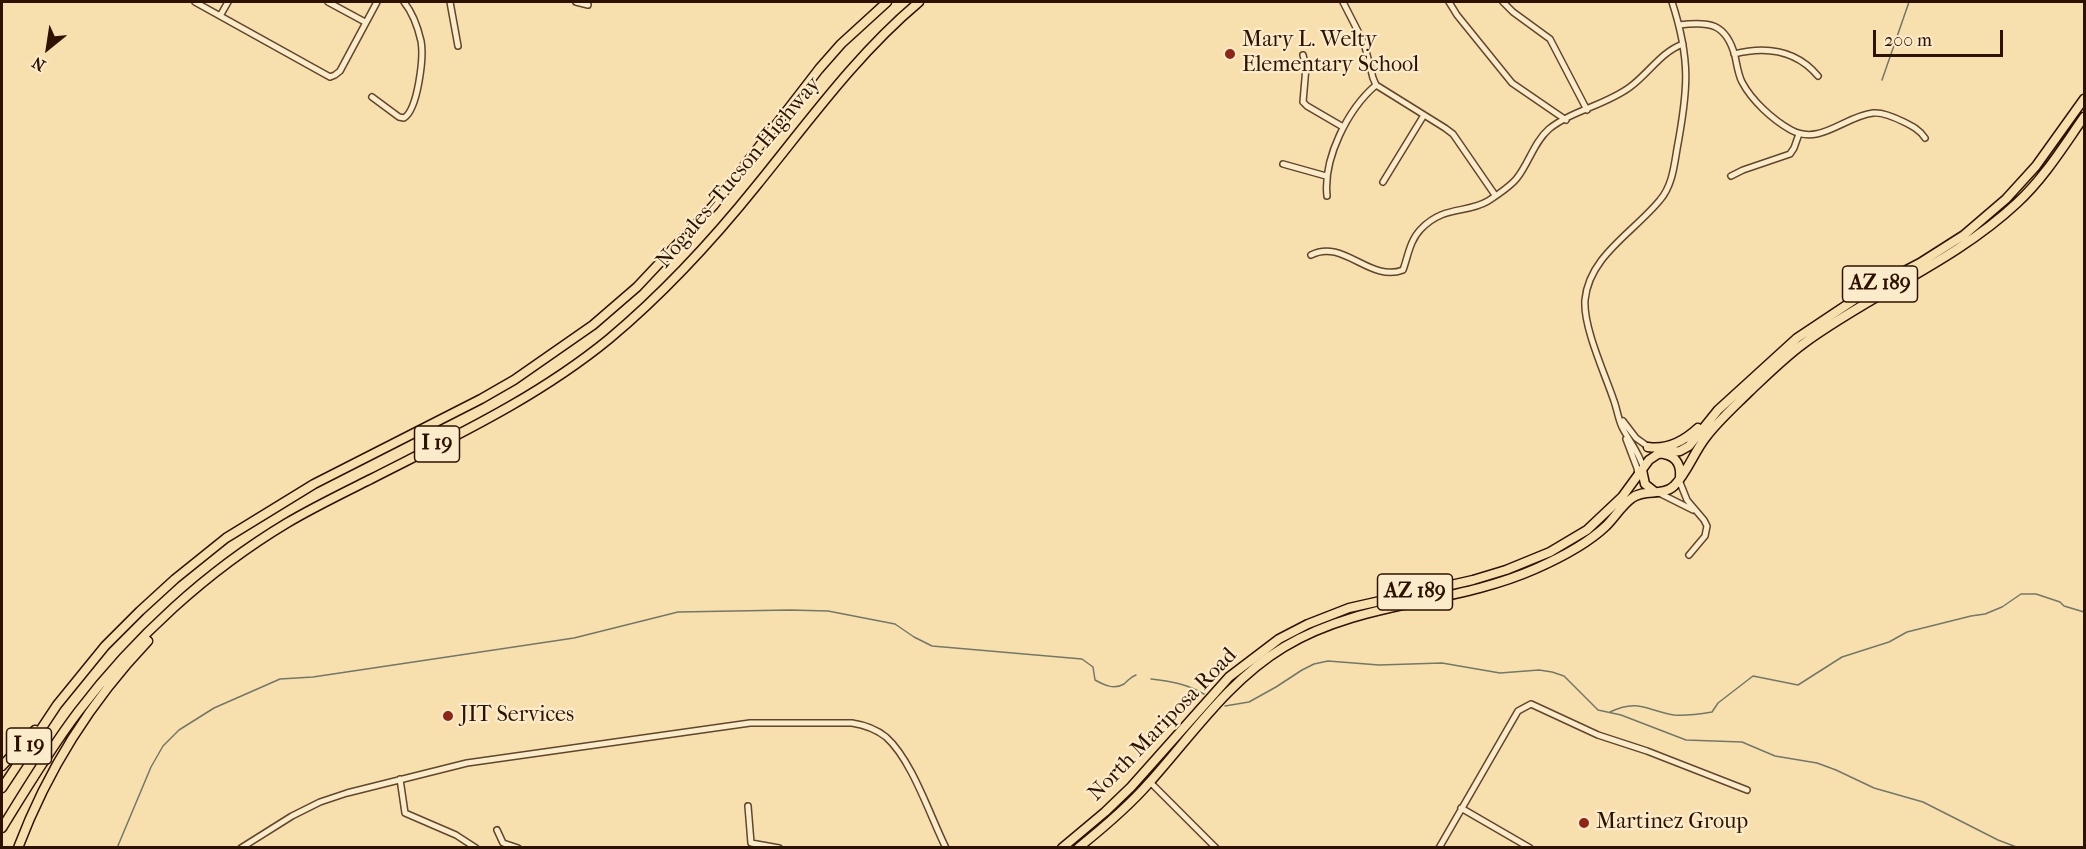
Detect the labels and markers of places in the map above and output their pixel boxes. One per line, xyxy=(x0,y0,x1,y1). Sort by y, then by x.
place label: Mary L. Welty Elementary School xyxy=(1242,28,1419,80)
marker: Mary L. Welty Elementary School xyxy=(1223,47,1237,61)
place label: JIT Services xyxy=(460,703,574,729)
marker: JIT Services xyxy=(441,709,455,723)
place label: Martinez Group xyxy=(1596,810,1748,836)
marker: Martinez Group xyxy=(1577,816,1591,830)

